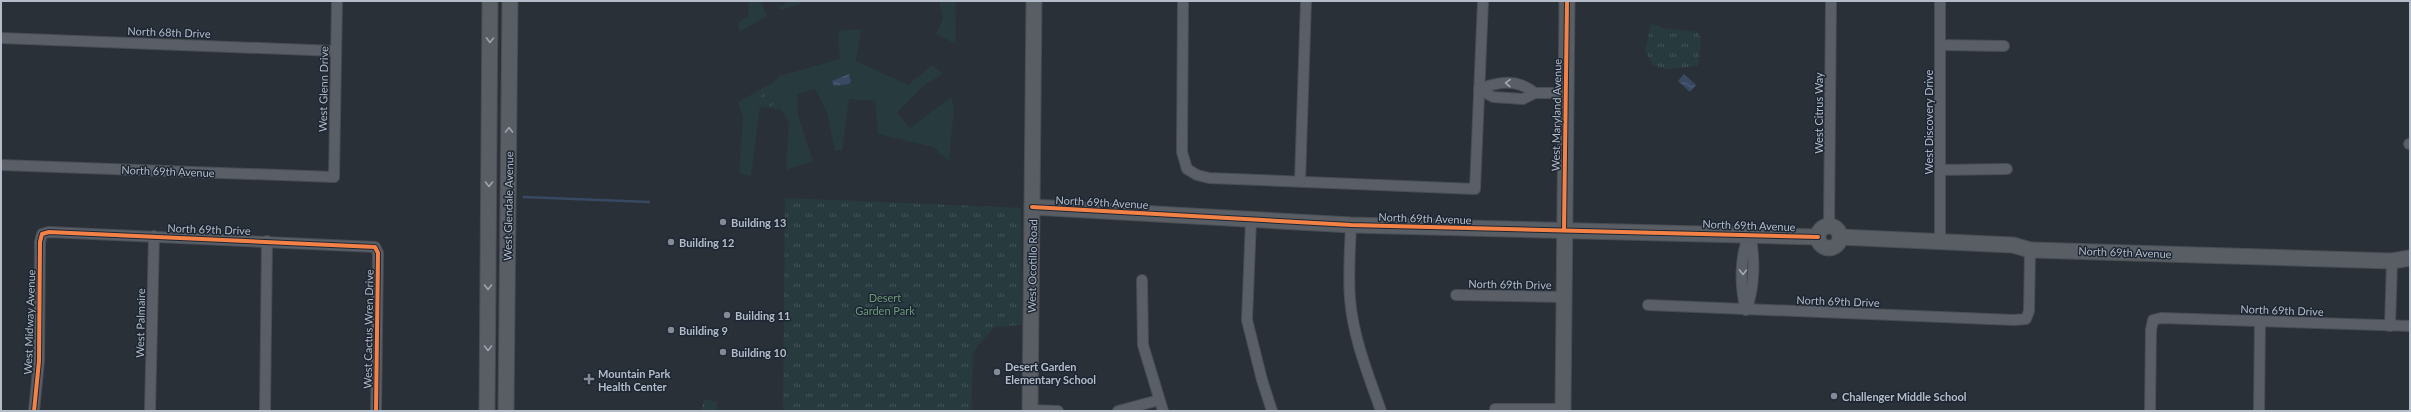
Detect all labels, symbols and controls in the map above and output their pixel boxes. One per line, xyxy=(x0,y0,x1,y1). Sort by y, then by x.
street label: North 68th Drive xyxy=(127,24,211,40)
one-way arrow xyxy=(486,37,494,43)
street label: West Glenn Drive xyxy=(316,46,330,132)
street label: West Maryland Avenue xyxy=(1549,58,1563,171)
street label: West Discovery Drive xyxy=(1922,69,1935,174)
street label: West Citrus Way xyxy=(1812,72,1825,154)
one-way arrow xyxy=(1505,79,1511,87)
one-way arrow xyxy=(505,127,513,133)
street label: West Glendale Avenue xyxy=(501,151,515,261)
street label: North 69th Avenue xyxy=(121,163,215,179)
one-way arrow xyxy=(485,181,493,187)
street label: North 69th Avenue xyxy=(1055,193,1149,211)
street label: North 69th Avenue xyxy=(1378,210,1472,226)
place label: Building 13 xyxy=(731,216,786,229)
marker: Building 13 xyxy=(718,217,728,227)
street label: North 69th Avenue xyxy=(1702,217,1796,233)
street label: West Ocotillo Road xyxy=(1025,219,1039,313)
street label: North 69th Drive xyxy=(167,221,251,237)
place label: Building 12 xyxy=(679,236,734,249)
marker: Building 12 xyxy=(666,237,676,247)
street label: North 69th Avenue xyxy=(2078,244,2172,260)
street label: West Midway Avenue xyxy=(21,269,37,375)
street label: West Cactus Wren Drive xyxy=(360,269,376,389)
one-way arrow xyxy=(1739,269,1747,275)
street label: North 69th Drive xyxy=(1468,277,1552,291)
one-way arrow xyxy=(484,284,492,290)
street label: West Palmaire xyxy=(133,288,147,358)
park label: Desert Garden Park xyxy=(855,291,915,317)
street label: North 69th Drive xyxy=(1796,293,1880,309)
street label: North 69th Drive xyxy=(2240,302,2324,318)
place label: Building 11 xyxy=(735,309,790,322)
marker: Building 11 xyxy=(722,310,732,320)
place label: Building 9 xyxy=(679,324,728,337)
marker: Building 9 xyxy=(666,325,676,335)
one-way arrow xyxy=(484,345,492,351)
place label: Building 10 xyxy=(731,346,787,359)
marker: Building 10 xyxy=(718,347,728,357)
place label: Desert Garden Elementary School xyxy=(1005,360,1096,386)
place label: Mountain Park Health Center xyxy=(598,367,671,393)
marker: Desert Garden Elementary School xyxy=(992,367,1002,377)
marker: Mountain Park Health Center xyxy=(583,373,595,385)
place label: Challenger Middle School xyxy=(1842,390,1967,403)
marker: Challenger Middle School xyxy=(1829,391,1839,401)

